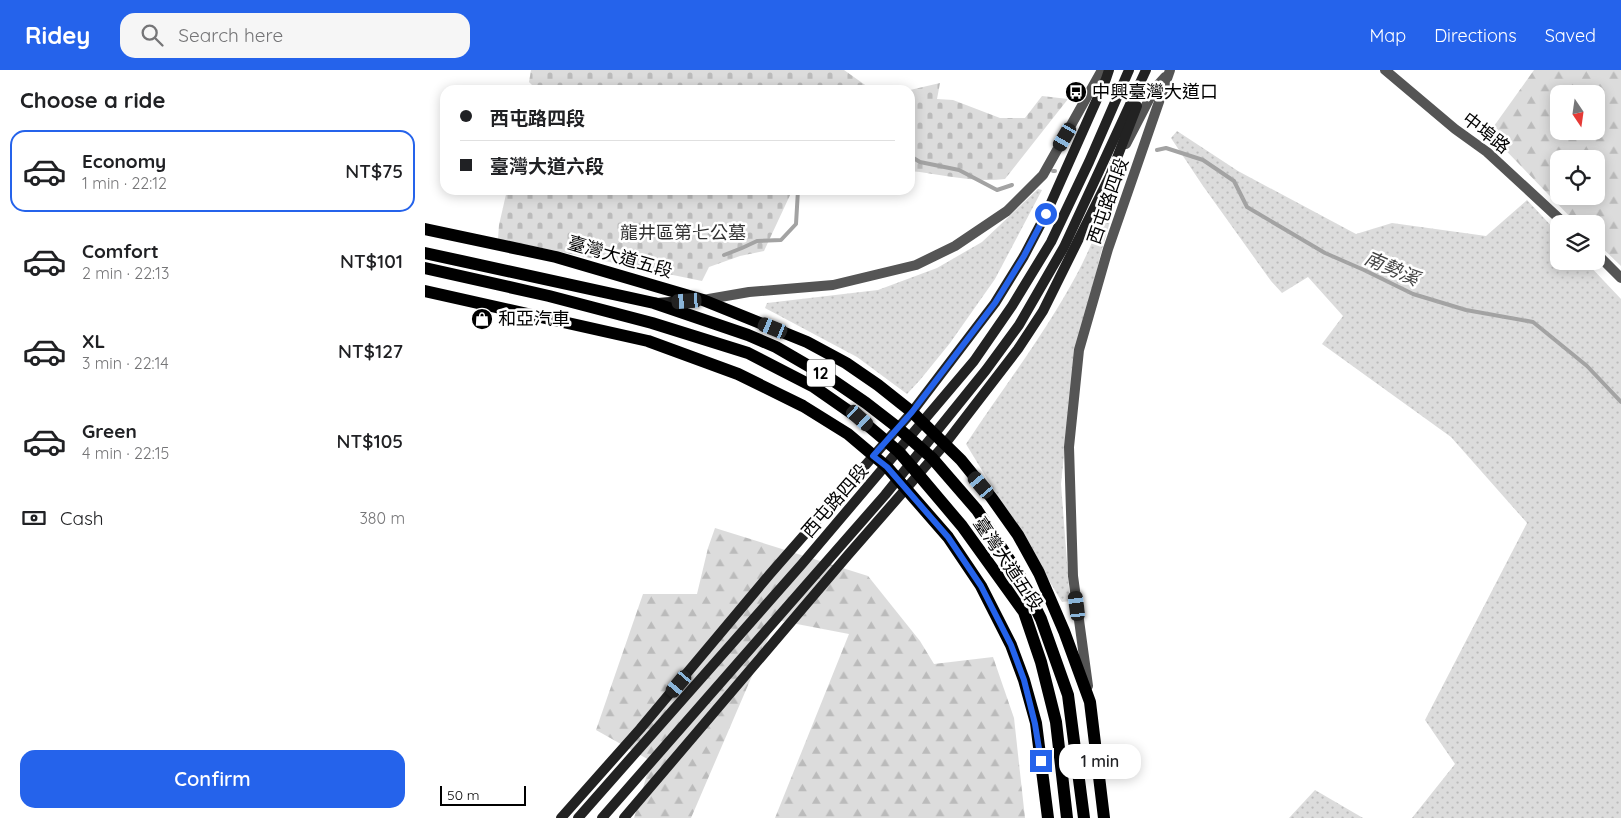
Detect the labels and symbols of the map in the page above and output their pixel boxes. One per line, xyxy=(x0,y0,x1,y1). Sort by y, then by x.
bus stop icon: 中興臺灣大道口 xyxy=(1064,80,1088,104)
place label: 中興臺灣大道口 xyxy=(1092,80,1218,103)
north arrow xyxy=(1550,85,1605,140)
street label: 中埠路 xyxy=(1458,107,1515,158)
car xyxy=(1051,120,1078,154)
street label: 西屯路四段 xyxy=(1082,155,1133,247)
route start xyxy=(1035,203,1057,225)
park label: 龍井區第七公墓 xyxy=(620,221,746,244)
street label: 臺灣大道五段 xyxy=(565,231,675,282)
water label: 南勢溪 xyxy=(1361,245,1426,292)
car xyxy=(671,292,702,310)
shop icon: 和亞汽車 xyxy=(470,307,494,331)
place label: 和亞汽車 xyxy=(498,307,570,330)
car xyxy=(756,315,789,341)
road number: 12 xyxy=(807,360,835,386)
car xyxy=(843,402,876,434)
street label: 西屯路四段 xyxy=(796,459,873,542)
car xyxy=(965,469,996,501)
street label: 臺灣大道五段 xyxy=(969,513,1048,615)
car xyxy=(1067,590,1086,622)
car xyxy=(663,668,694,700)
callout: 1 min xyxy=(1059,744,1141,778)
route end xyxy=(1030,750,1052,772)
scale bar xyxy=(440,783,526,806)

